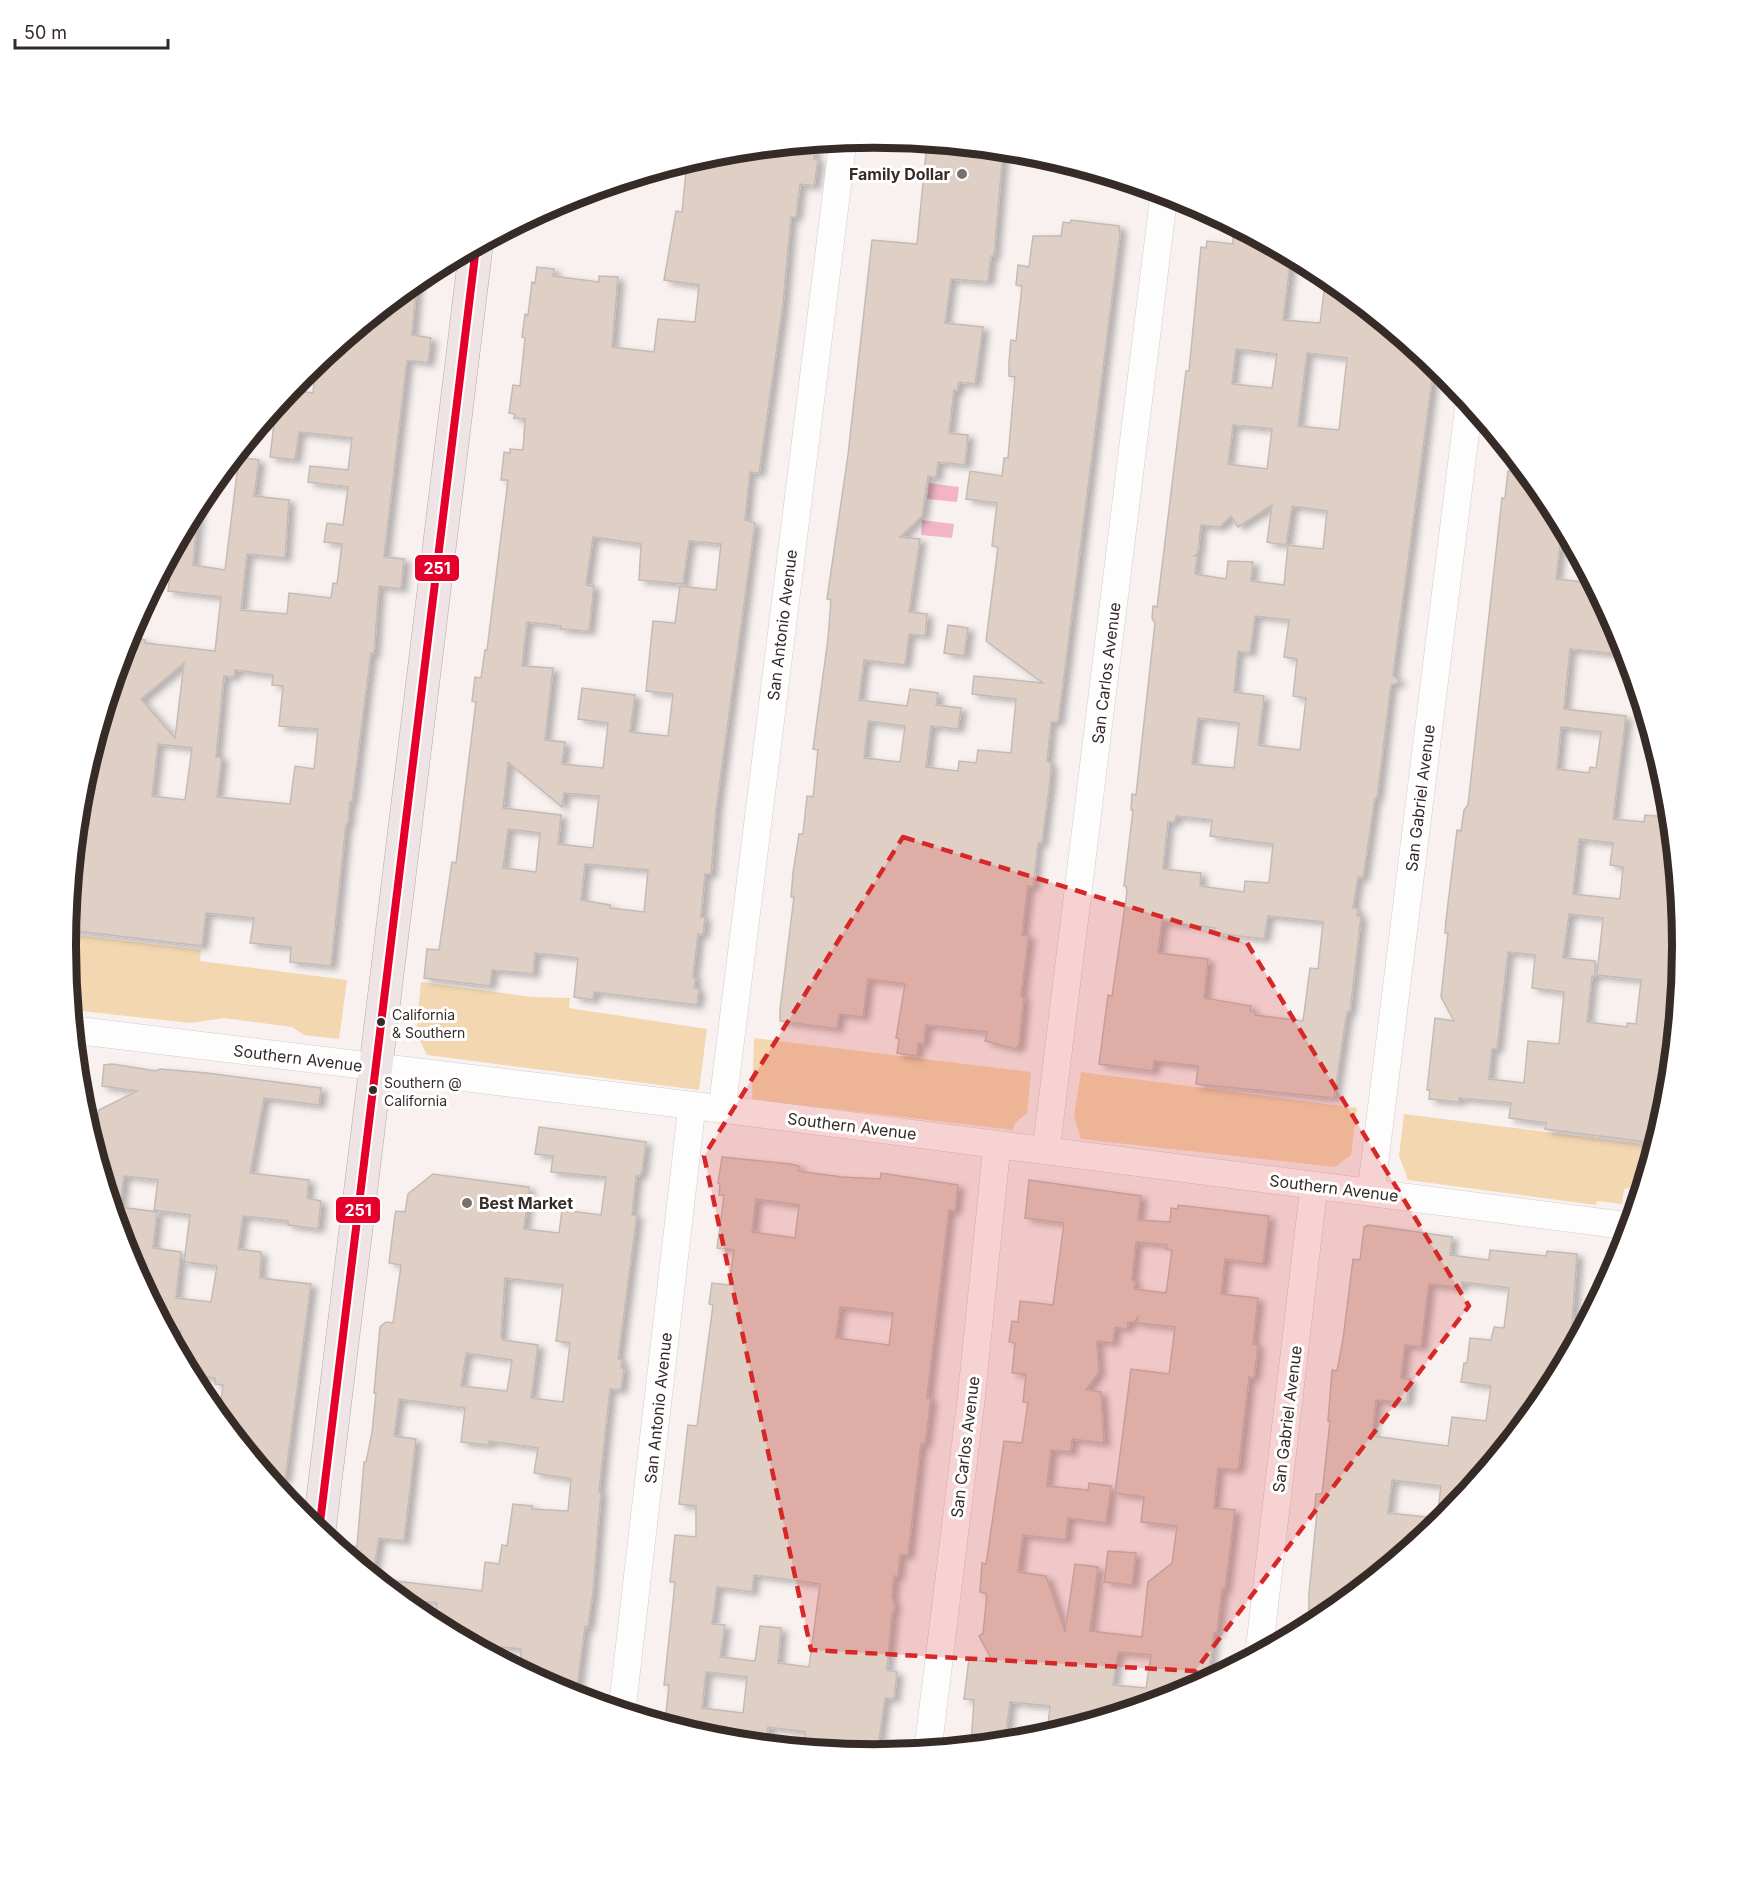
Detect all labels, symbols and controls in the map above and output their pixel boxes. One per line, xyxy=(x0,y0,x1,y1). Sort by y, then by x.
scale bar xyxy=(15,12,168,50)
text: 50 m xyxy=(24,22,67,43)
place label: Family Dollar xyxy=(849,164,950,184)
marker: Family Dollar xyxy=(955,167,969,181)
street label: San Antonio Avenue xyxy=(763,548,801,702)
line badge: 251 xyxy=(414,554,460,582)
text: 251 xyxy=(423,558,451,578)
street label: San Carlos Avenue xyxy=(1087,601,1125,745)
street label: San Gabriel Avenue xyxy=(1401,723,1439,873)
place label: California & Southern xyxy=(392,1006,465,1041)
marker: California & Southern xyxy=(375,1016,387,1028)
street label: Southern Avenue xyxy=(232,1040,364,1076)
place label: Southern @ California xyxy=(384,1074,462,1109)
marker: Southern @ California xyxy=(367,1084,379,1096)
street label: Southern Avenue xyxy=(786,1108,918,1144)
street label: Southern Avenue xyxy=(1268,1170,1400,1206)
place label: Best Market xyxy=(479,1193,573,1213)
line badge: 251 xyxy=(335,1196,381,1224)
marker: Best Market xyxy=(460,1196,474,1210)
text: 251 xyxy=(344,1200,372,1220)
street label: San Antonio Avenue xyxy=(640,1331,676,1485)
street label: San Gabriel Avenue xyxy=(1268,1344,1306,1494)
street label: San Carlos Avenue xyxy=(946,1375,984,1519)

